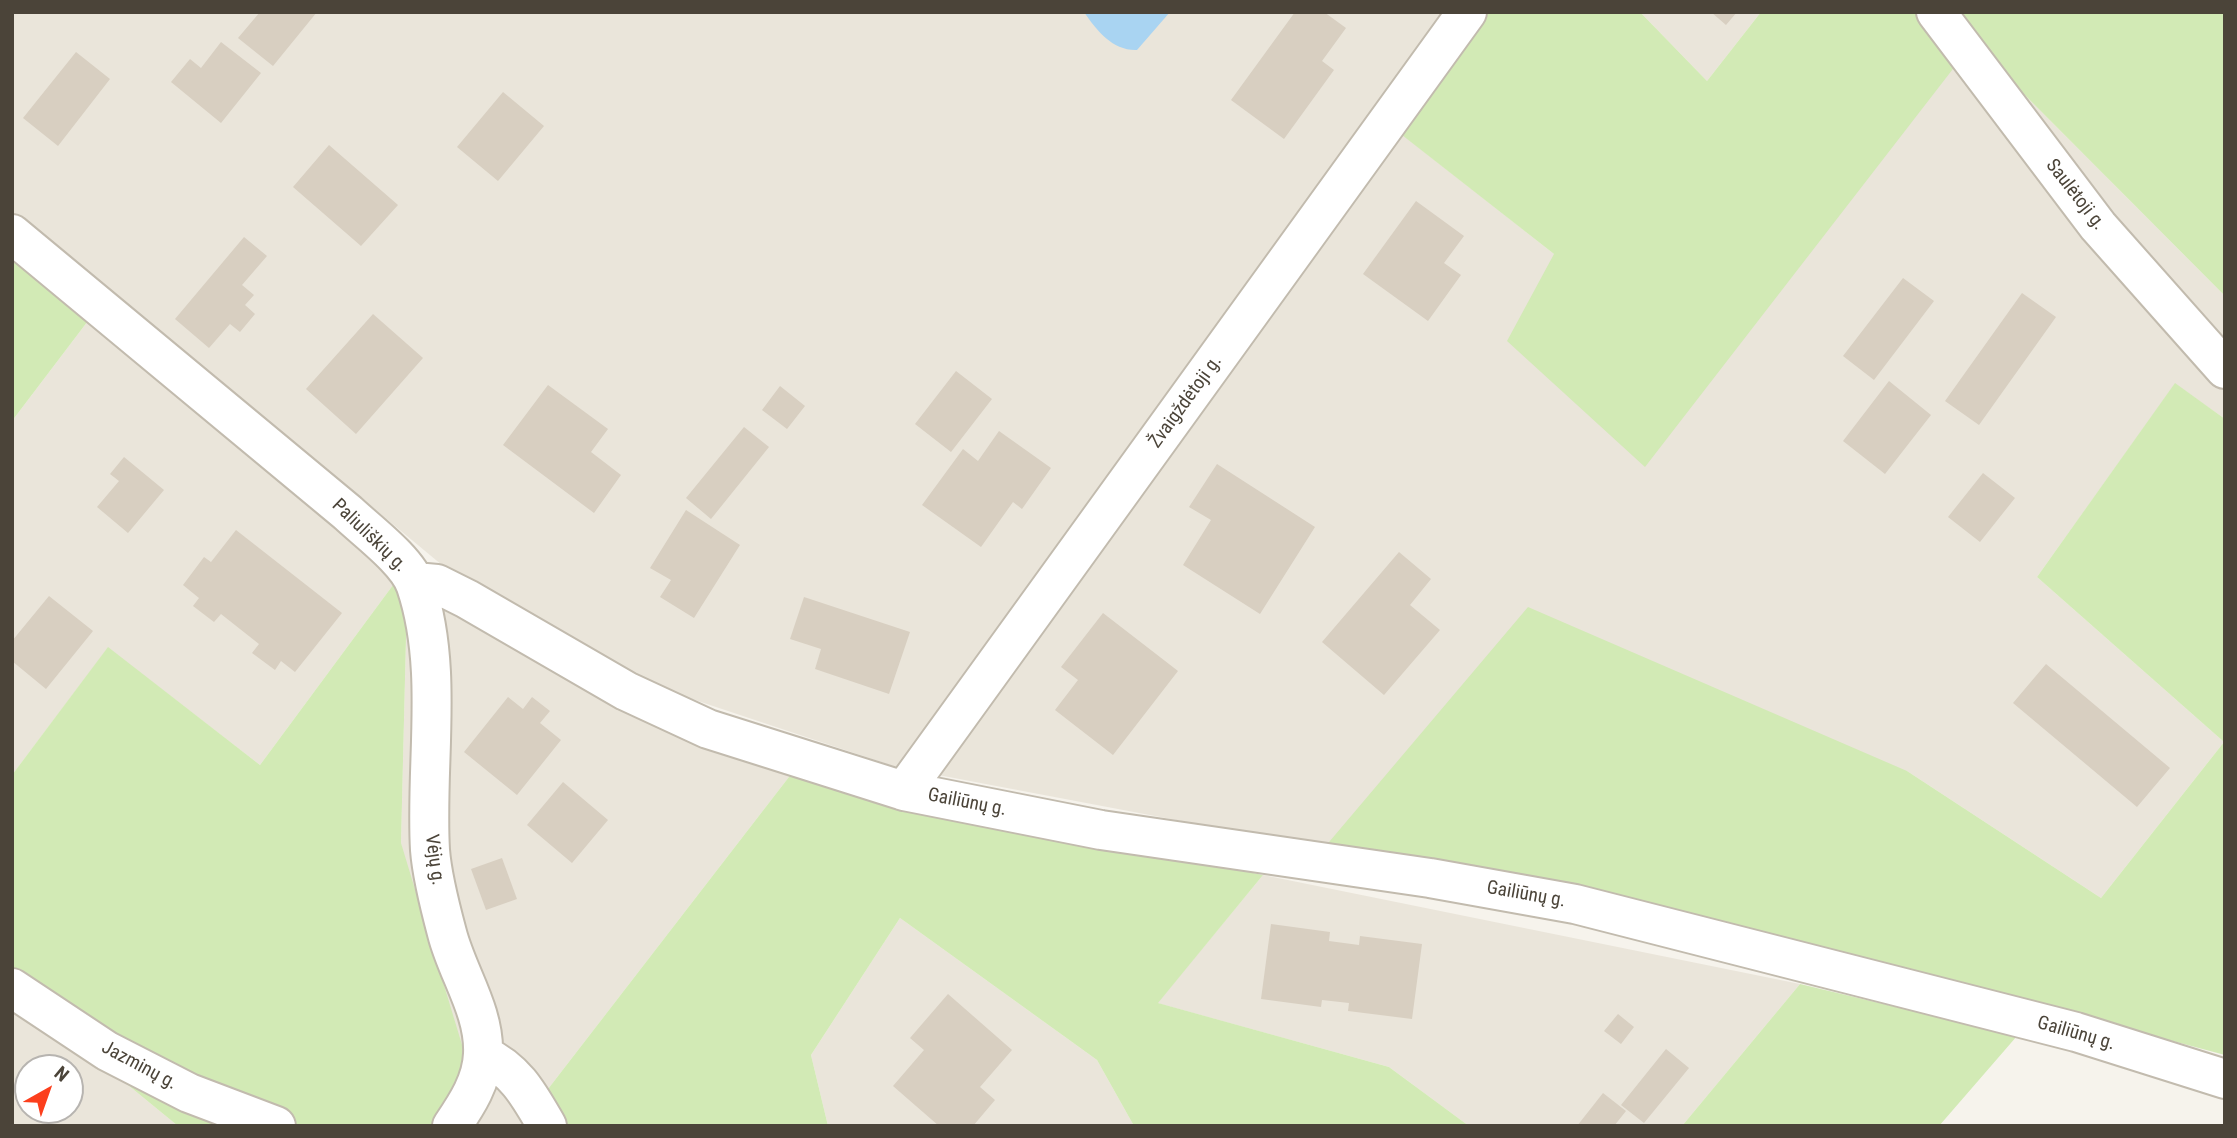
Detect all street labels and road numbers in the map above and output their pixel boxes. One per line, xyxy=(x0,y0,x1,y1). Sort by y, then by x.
street label: Saulėtoji g. xyxy=(2040,155,2110,235)
street label: Žvaigždėtoji g. xyxy=(1145,351,1227,453)
street label: Paliuliškių g. xyxy=(327,495,411,577)
street label: Gailiūnų g. xyxy=(926,784,1008,822)
street label: Vėjų g. xyxy=(419,833,449,887)
street label: Gailiūnų g. xyxy=(1485,877,1567,913)
street label: Gailiūnų g. xyxy=(2035,1012,2117,1056)
street label: Jazminų g. xyxy=(97,1037,181,1095)

